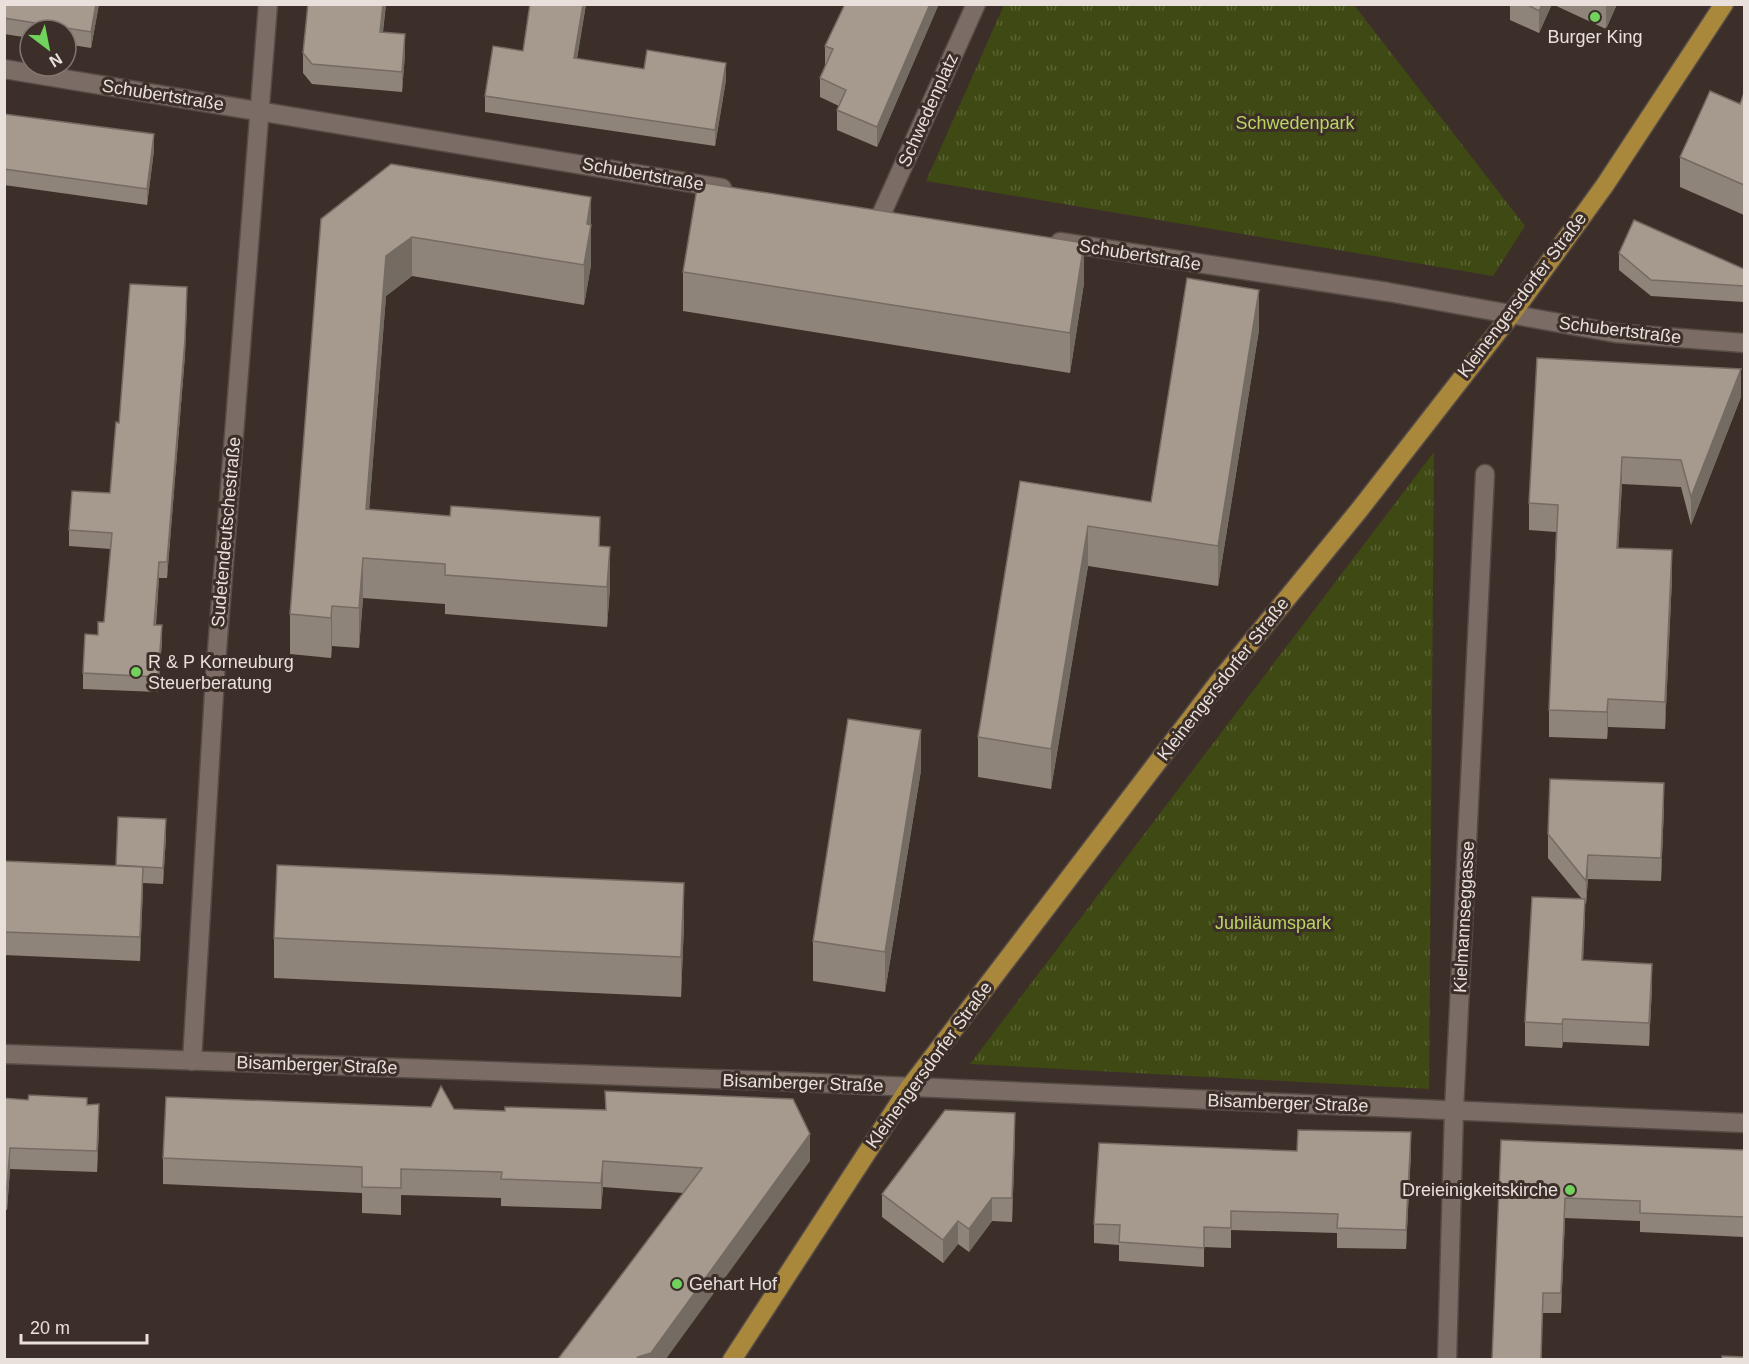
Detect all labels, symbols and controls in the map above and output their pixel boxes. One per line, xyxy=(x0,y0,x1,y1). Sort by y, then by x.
marker: Burger King xyxy=(1588,10,1602,24)
north arrow xyxy=(18,18,78,78)
place label: Burger King xyxy=(1547,27,1643,47)
text: N xyxy=(46,50,65,71)
street label: Schwedenplatz xyxy=(894,50,962,170)
street label: Schubertstraße xyxy=(101,75,225,115)
park label: Schwedenpark xyxy=(1235,113,1356,133)
street label: Schubertstraße xyxy=(581,153,705,195)
street label: Kleinengersdorfer Straße xyxy=(1453,209,1591,381)
street label: Schubertstraße xyxy=(1078,235,1202,275)
street label: Schubertstraße xyxy=(1558,313,1682,347)
street label: Sudetendeutschestraße xyxy=(208,436,244,628)
street label: Kleinengersdorfer Straße xyxy=(1153,594,1293,764)
place label: R & P Korneuburg Steuerberatung xyxy=(148,652,294,693)
marker: R & P Korneuburg Steuerberatung xyxy=(129,665,143,679)
street label: Kielmannseggasse xyxy=(1450,841,1478,993)
park label: Jubiläumspark xyxy=(1215,913,1332,933)
street label: Kleinengersdorfer Straße xyxy=(862,978,996,1152)
street label: Bisamberger Straße xyxy=(236,1052,398,1078)
street label: Bisamberger Straße xyxy=(722,1070,884,1096)
street label: Bisamberger Straße xyxy=(1207,1090,1369,1116)
place label: Dreieinigkeitskirche xyxy=(1402,1180,1558,1200)
marker: Dreieinigkeitskirche xyxy=(1563,1183,1577,1197)
place label: Gehart Hof xyxy=(689,1274,778,1294)
marker: Gehart Hof xyxy=(670,1277,684,1291)
scale bar xyxy=(21,1307,147,1345)
text: 20 m xyxy=(30,1318,70,1338)

